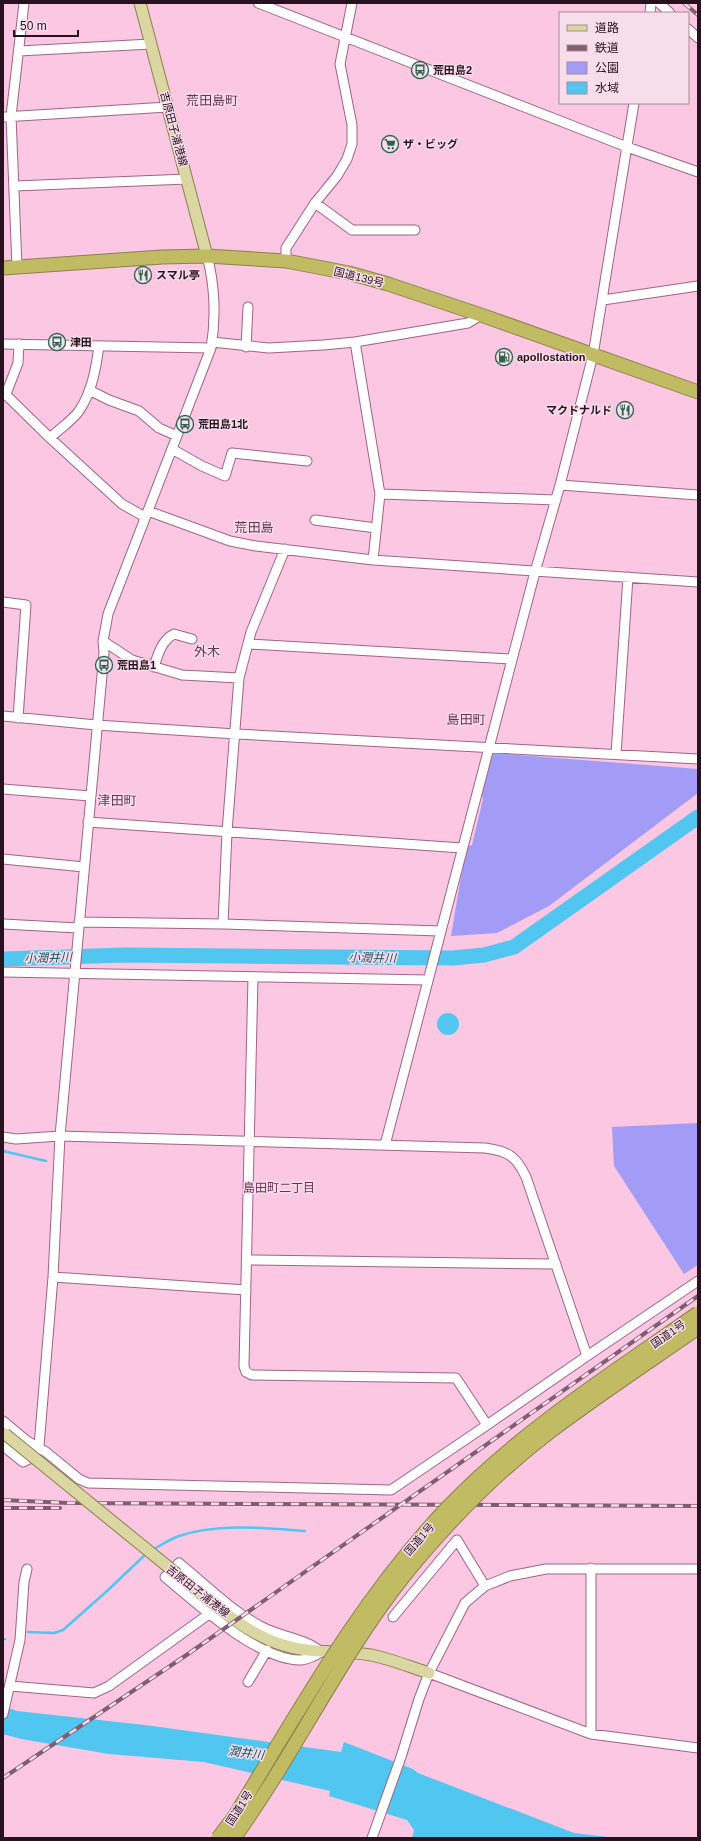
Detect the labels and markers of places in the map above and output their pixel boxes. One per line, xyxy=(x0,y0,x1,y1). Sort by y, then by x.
bus stop icon: 荒田島2 xyxy=(410,60,430,80)
place label: 荒田島2 xyxy=(433,64,472,76)
supermarket icon: ザ・ビッグ xyxy=(380,134,400,154)
place label: ザ・ビッグ xyxy=(403,138,458,150)
restaurant icon: スマル亭 xyxy=(133,265,153,285)
place label: スマル亭 xyxy=(156,269,200,281)
bus stop icon: 津田 xyxy=(47,332,67,352)
place label: 津田 xyxy=(70,336,92,348)
fuel station icon: apollostation xyxy=(494,347,514,367)
place label: apollostation xyxy=(517,351,586,363)
restaurant icon: マクドナルド xyxy=(615,400,635,420)
place label: マクドナルド xyxy=(546,404,612,416)
bus stop icon: 荒田島1北 xyxy=(175,414,195,434)
place label: 荒田島1北 xyxy=(198,418,248,430)
bus stop icon: 荒田島1 xyxy=(94,655,114,675)
place label: 荒田島1 xyxy=(117,659,156,671)

